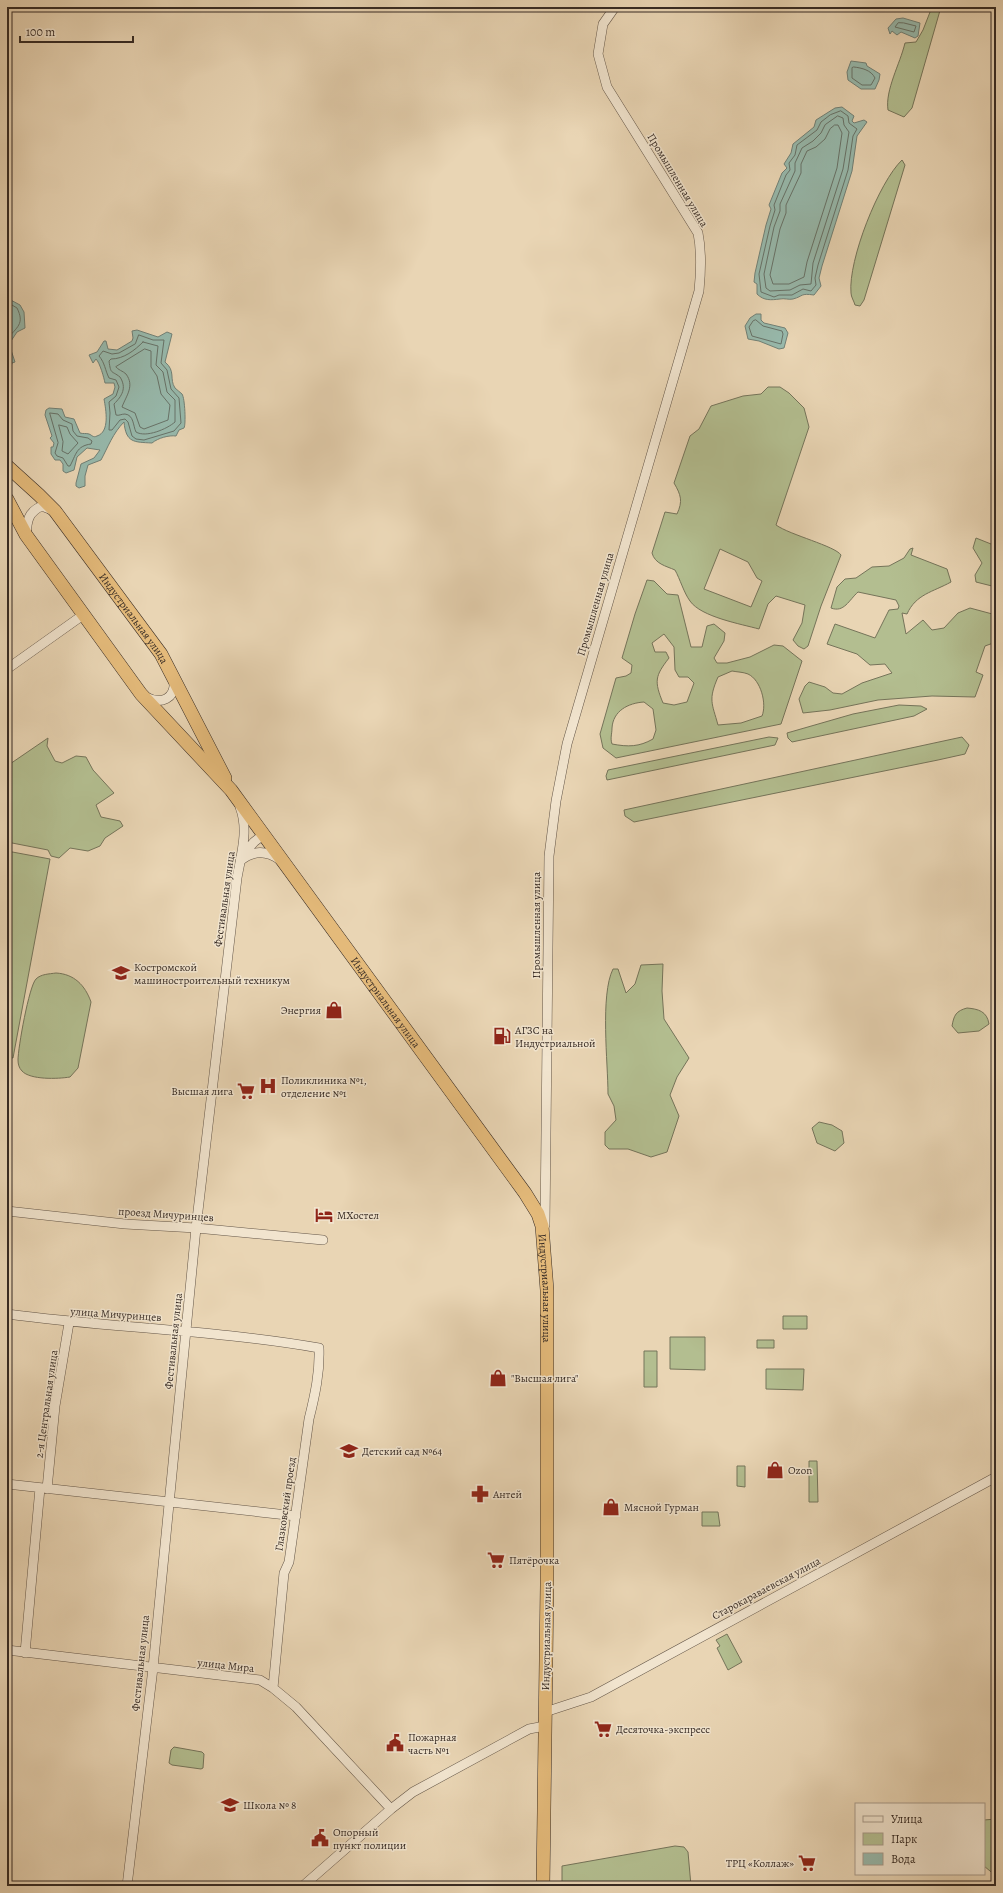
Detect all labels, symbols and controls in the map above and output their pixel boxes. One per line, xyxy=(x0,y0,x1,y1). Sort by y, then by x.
scale bar xyxy=(20,18,133,44)
text: 100 m xyxy=(26,24,55,40)
street label: Промышленная улица xyxy=(644,131,712,231)
street label: Промышленная улица xyxy=(574,550,618,658)
street label: Индустриальная улица xyxy=(95,570,172,667)
street label: Фестивальная улица xyxy=(210,849,239,948)
street label: Промышленная улица xyxy=(529,871,544,978)
street label: Индустриальная улица xyxy=(347,954,424,1052)
place label: Костромской машиностроительный техникум xyxy=(134,960,290,988)
school or university icon: Костромской машиностроительный техникум xyxy=(111,963,131,983)
shop icon: Энергия xyxy=(324,1000,344,1020)
place label: Энергия xyxy=(281,1003,321,1018)
place label: АГЗС на Индустриальной xyxy=(514,1023,595,1051)
fuel station icon: АГЗС на Индустриальной xyxy=(492,1026,512,1046)
place label: Поликлиника №1, отделение №1 xyxy=(281,1073,367,1101)
hospital icon: Поликлиника №1, отделение №1 xyxy=(258,1076,278,1096)
supermarket icon: Высшая лига xyxy=(236,1081,256,1101)
place label: Высшая лига xyxy=(171,1084,234,1099)
street label: проезд Мичуринцев xyxy=(118,1204,214,1225)
hotel icon: МХостел xyxy=(314,1205,334,1225)
place label: МХостел xyxy=(337,1208,379,1223)
street label: Индустриальная улица xyxy=(535,1233,554,1344)
street label: Фестивальная улица xyxy=(161,1291,186,1390)
street label: улица Мичуринцев xyxy=(69,1304,162,1325)
street label: 2-я Центральная улица xyxy=(31,1348,62,1459)
shop icon: "Высшая лига" xyxy=(488,1368,508,1388)
place label: "Высшая лига" xyxy=(511,1371,578,1386)
school or university icon: Детский сад №64 xyxy=(339,1441,359,1461)
place label: Детский сад №64 xyxy=(362,1444,442,1459)
street label: Глазковский проезд xyxy=(271,1456,300,1552)
shop icon: Ozon xyxy=(765,1460,785,1480)
place label: Ozon xyxy=(788,1463,812,1478)
pharmacy icon: Антей xyxy=(470,1484,490,1504)
place label: Антей xyxy=(492,1487,522,1502)
shop icon: Мясной Гурман xyxy=(601,1497,621,1517)
place label: Мясной Гурман xyxy=(624,1500,699,1515)
supermarket icon: Пятёрочка xyxy=(486,1550,506,1570)
place label: Пятёрочка xyxy=(509,1553,560,1568)
street label: Старокараваевская улица xyxy=(709,1553,824,1623)
street label: Индустриальная улица xyxy=(538,1580,555,1691)
street label: Фестивальная улица xyxy=(128,1613,153,1712)
street label: улица Мира xyxy=(196,1655,256,1676)
supermarket icon: Десяточка-экспресс xyxy=(593,1719,613,1739)
place label: Десяточка-экспресс xyxy=(616,1722,710,1737)
place label: Пожарная часть №1 xyxy=(408,1730,457,1758)
public building icon: Пожарная часть №1 xyxy=(385,1733,405,1753)
school or university icon: Школа № 8 xyxy=(220,1795,240,1815)
place label: Школа № 8 xyxy=(243,1798,296,1813)
legend xyxy=(855,1803,985,1875)
text: Улица xyxy=(891,1811,923,1827)
place label: Опорный пункт полиции xyxy=(333,1825,406,1853)
public building icon: Опорный пункт полиции xyxy=(310,1828,330,1848)
text: Парк xyxy=(891,1831,917,1847)
text: Вода xyxy=(891,1851,916,1867)
supermarket icon: ТРЦ «Коллаж» xyxy=(797,1853,817,1873)
place label: ТРЦ «Коллаж» xyxy=(726,1856,794,1871)

